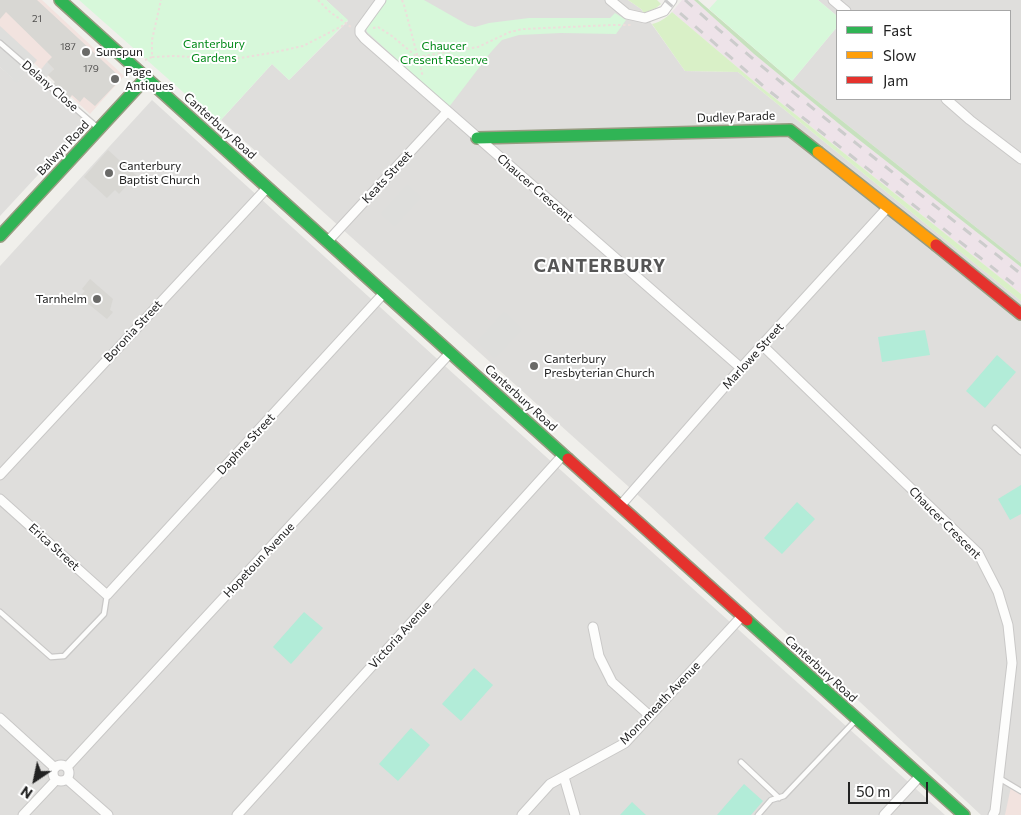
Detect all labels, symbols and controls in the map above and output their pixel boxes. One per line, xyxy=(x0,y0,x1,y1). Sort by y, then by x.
legend xyxy=(836,10,1011,100)
house number: 21 xyxy=(32,13,42,25)
text: Fast xyxy=(883,21,912,39)
park label: Canterbury Gardens xyxy=(183,37,245,65)
park label: Chaucer Cresent Reserve xyxy=(400,39,488,67)
house number: 187 xyxy=(60,41,76,53)
place label: Sunspun xyxy=(96,45,143,59)
marker: Sunspun xyxy=(80,46,92,58)
text: Slow xyxy=(883,46,916,64)
street label: Delany Close xyxy=(19,58,81,114)
house number: 179 xyxy=(83,63,99,75)
place label: Page Antiques xyxy=(125,65,174,93)
text: Jam xyxy=(883,71,908,89)
marker: Page Antiques xyxy=(109,73,121,85)
street label: Canterbury Road xyxy=(181,90,259,162)
street label: Dudley Parade xyxy=(697,108,775,126)
street label: Balwyn Road xyxy=(34,117,92,179)
street label: Keats Street xyxy=(359,148,415,206)
street label: Chaucer Crescent xyxy=(494,151,576,225)
place label: Canterbury Baptist Church xyxy=(119,159,200,187)
marker: Canterbury Baptist Church xyxy=(103,167,115,179)
district label: CANTERBURY xyxy=(533,255,667,277)
place label: Tarnhelm xyxy=(36,292,87,306)
marker: Tarnhelm xyxy=(91,293,103,305)
street label: Boronia Street xyxy=(101,297,165,365)
street label: Marlowe Street xyxy=(719,320,787,392)
place label: Canterbury Presbyterian Church xyxy=(544,352,655,380)
marker: Canterbury Presbyterian Church xyxy=(528,360,540,372)
street label: Canterbury Road xyxy=(482,362,560,434)
street label: Daphne Street xyxy=(214,410,278,478)
street label: Chaucer Crescent xyxy=(906,484,984,562)
street label: Hopetoun Avenue xyxy=(221,519,297,601)
street label: Erica Street xyxy=(26,520,82,574)
street label: Victoria Avenue xyxy=(366,598,434,672)
street label: Canterbury Road xyxy=(782,633,860,705)
street label: Monomeath Avenue xyxy=(617,658,703,748)
north arrow xyxy=(10,755,60,805)
scale bar xyxy=(851,772,931,804)
text: 50 m xyxy=(856,782,890,800)
text: N xyxy=(17,783,35,803)

